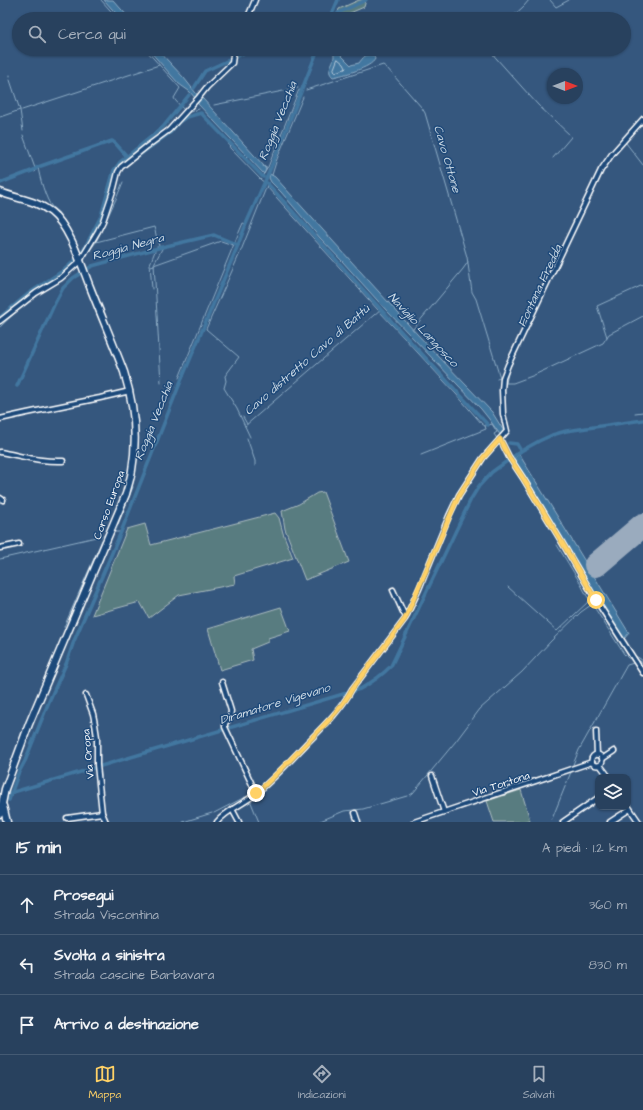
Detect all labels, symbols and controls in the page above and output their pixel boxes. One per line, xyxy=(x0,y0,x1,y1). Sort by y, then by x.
search box xyxy=(12,12,631,56)
icon: search xyxy=(26,23,48,45)
text: Cerca qui xyxy=(58,24,126,45)
north arrow xyxy=(547,68,583,104)
water label: Roggia Vecchia xyxy=(254,78,303,163)
water label: Cavo Ottone xyxy=(429,123,465,195)
water label: Roggia Negra xyxy=(90,229,167,266)
water label: Fontana Fredda xyxy=(514,241,567,330)
water label: Naviglio Langosco xyxy=(383,289,463,373)
water label: Cavo distretto Cavo di Battù xyxy=(241,300,374,419)
water label: Roggia Vecchia xyxy=(130,378,179,463)
street label: Corso Europa xyxy=(90,468,129,542)
route start xyxy=(587,591,605,609)
water label: Diramatore Vigevano xyxy=(218,679,334,730)
street label: Via Oropa xyxy=(78,728,98,780)
street label: Via Tortona xyxy=(470,768,532,800)
map controls xyxy=(595,774,631,810)
button: layers xyxy=(595,774,631,810)
route end xyxy=(247,784,265,802)
text: 15 min xyxy=(16,836,61,860)
text: A piedi · 1.2 km xyxy=(542,839,627,857)
text: Prosegui xyxy=(54,885,114,906)
icon: ahead xyxy=(16,894,38,916)
text: 360 m xyxy=(589,896,627,914)
text: Strada Viscontina xyxy=(54,906,159,924)
text: Svolta a sinistra xyxy=(54,945,165,966)
icon: left xyxy=(16,954,38,976)
text: 830 m xyxy=(588,956,627,974)
text: Strada cascine Barbavara xyxy=(54,966,214,984)
icon: arrive xyxy=(16,1014,38,1036)
text: Arrivo a destinazione xyxy=(54,1014,199,1035)
tab: Mappa xyxy=(89,1063,121,1102)
tab: Indicazioni xyxy=(298,1063,346,1102)
tab: Salvati xyxy=(523,1063,554,1102)

